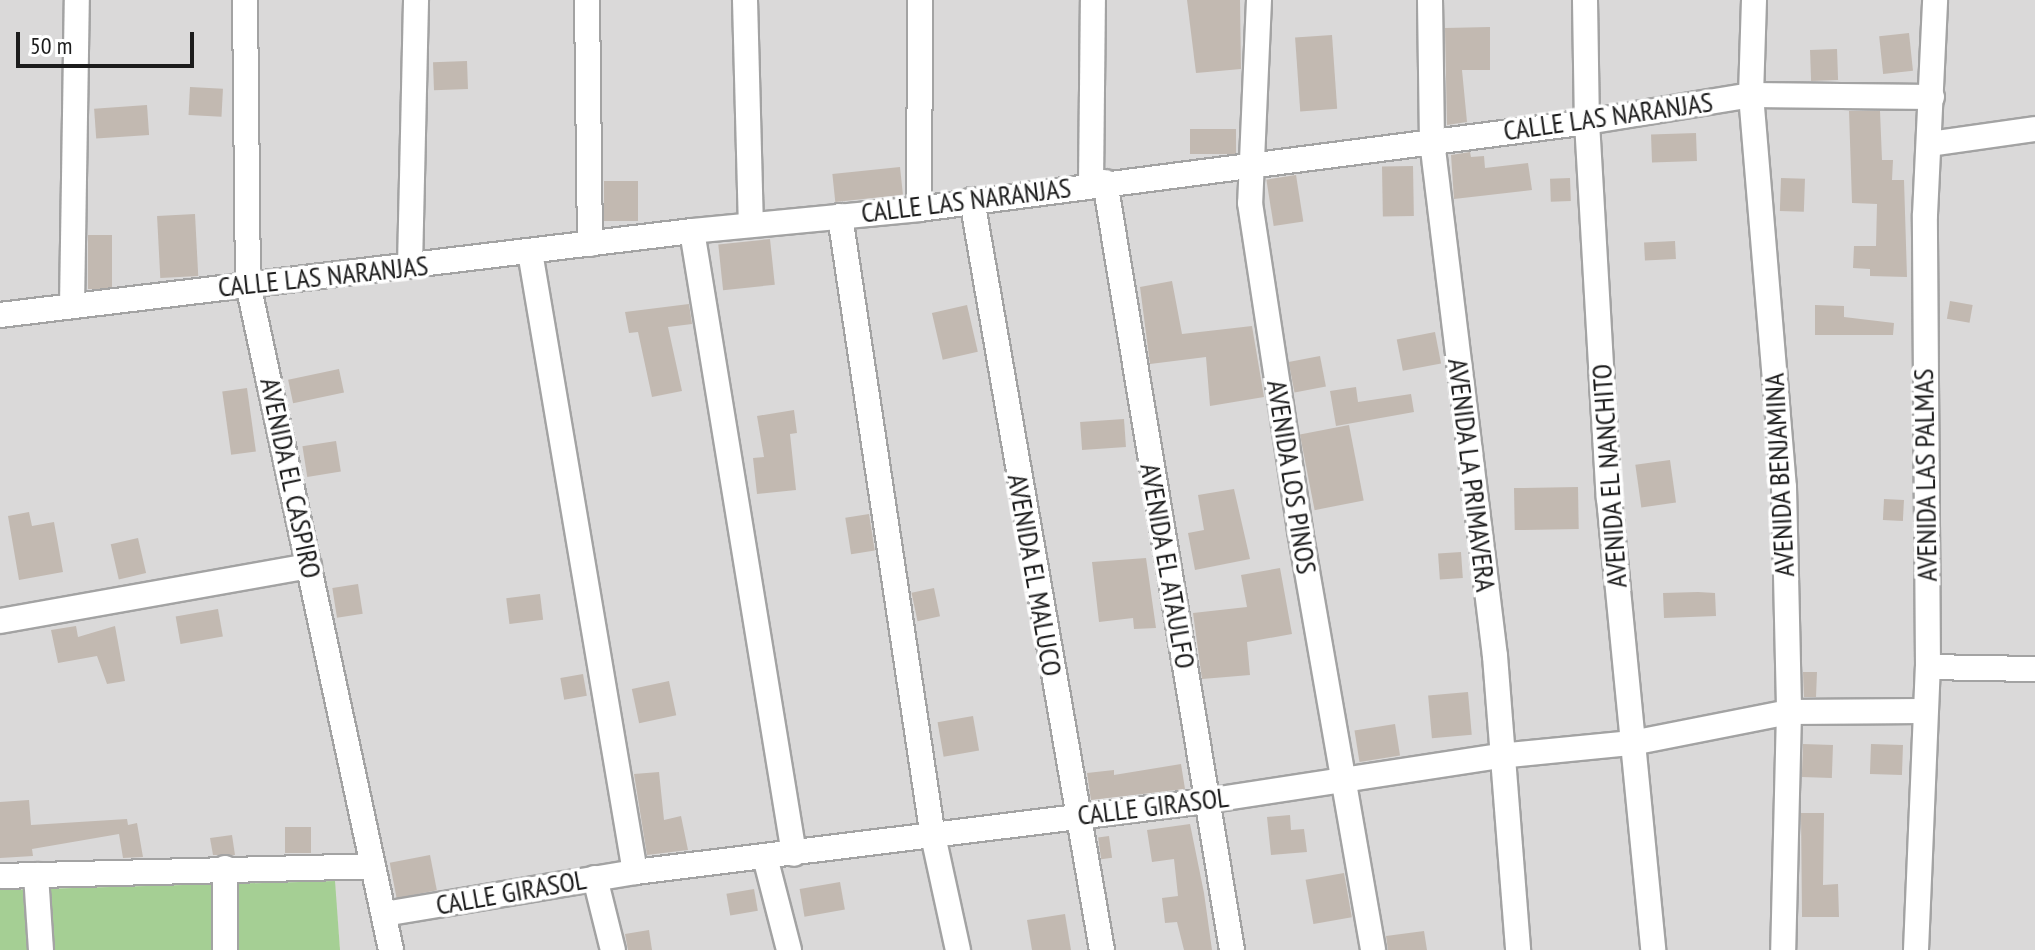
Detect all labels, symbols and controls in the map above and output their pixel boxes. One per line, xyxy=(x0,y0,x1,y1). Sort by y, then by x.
scale bar xyxy=(20,16,198,66)
text: 50 m xyxy=(30,30,72,61)
street label: CALLE LAS NARANJAS xyxy=(1501,85,1715,147)
street label: CALLE LAS NARANJAS xyxy=(859,170,1073,230)
street label: CALLE LAS NARANJAS xyxy=(216,248,430,304)
street label: AVENIDA LA PRIMAVERA xyxy=(1441,356,1503,594)
street label: AVENIDA EL NANCHITO xyxy=(1584,362,1634,590)
street label: AVENIDA LAS PALMAS xyxy=(1906,368,1944,582)
street label: AVENIDA BENJAMINA xyxy=(1757,372,1801,578)
street label: AVENIDA EL CASPIRO xyxy=(253,374,329,582)
street label: AVENIDA LOS PINOS xyxy=(1260,377,1324,577)
street label: AVENIDA EL ATAULFO xyxy=(1133,459,1203,673)
street label: AVENIDA EL MALUCO xyxy=(1001,470,1069,680)
street label: CALLE GIRASOL xyxy=(1076,780,1230,832)
street label: CALLE GIRASOL xyxy=(433,862,589,922)

